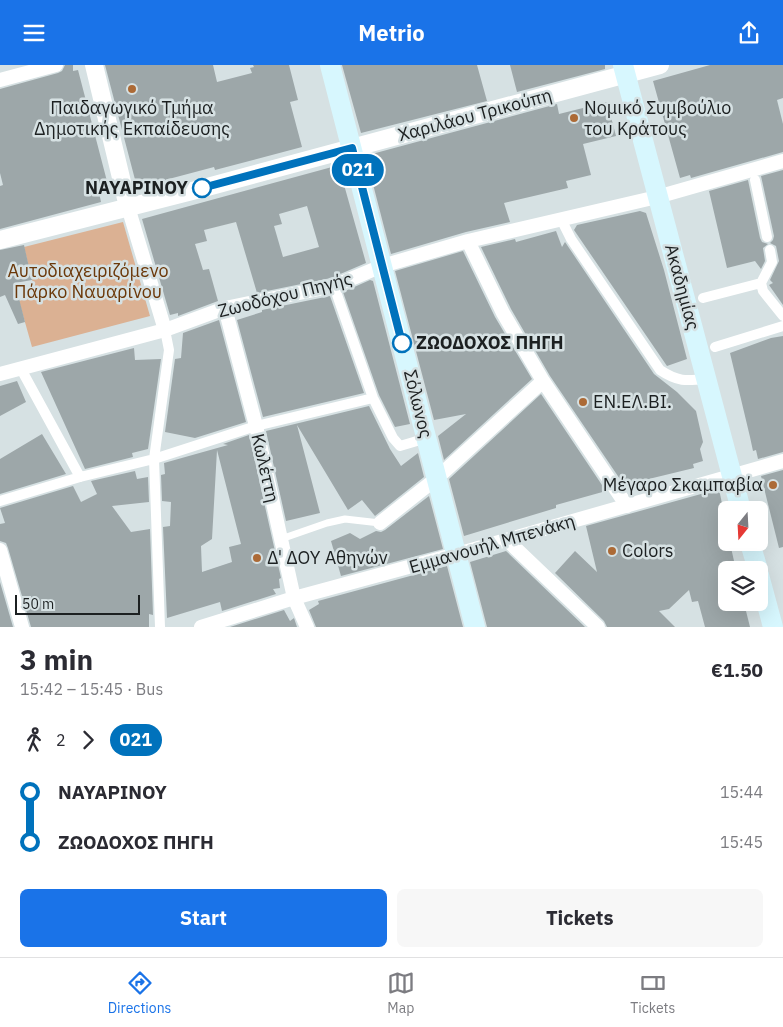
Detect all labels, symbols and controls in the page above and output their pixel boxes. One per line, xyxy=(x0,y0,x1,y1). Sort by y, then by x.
text: Metrio xyxy=(358,18,425,47)
icon: menu xyxy=(20,19,48,47)
icon: share xyxy=(735,19,763,47)
marker: Παιδαγωγικό Τμήμα Δημοτικής Εκπαίδευσης xyxy=(126,83,138,95)
street label: Χαριλάου Τρικούπη xyxy=(395,83,554,146)
place label: Παιδαγωγικό Τμήμα Δημοτικής Εκπαίδευσης xyxy=(34,96,230,140)
place label: Νομικό Συμβούλιο του Κράτους xyxy=(584,96,731,140)
marker: Νομικό Συμβούλιο του Κράτους xyxy=(568,112,580,124)
line badge: 021 xyxy=(329,154,387,186)
text: 021 xyxy=(342,158,374,181)
place label: ΝΑΥΑΡΙΝΟΥ xyxy=(85,176,188,199)
marker: ΝΑΥΑΡΙΝΟΥ xyxy=(192,178,212,198)
street label: Ακαδημίας xyxy=(660,241,705,333)
park label: Αυτοδιαχειριζόμενο Πάρκο Ναυαρίνου xyxy=(7,259,169,303)
street label: Ζωοδόχου Πηγής xyxy=(215,267,355,322)
place label: ΖΩΟΔΟΧΟΣ ΠΗΓΗ xyxy=(416,331,564,354)
marker: ΖΩΟΔΟΧΟΣ ΠΗΓΗ xyxy=(392,333,412,353)
street label: Σόλωνος xyxy=(399,367,438,441)
place label: ΕΝ.ΕΛ.ΒΙ. xyxy=(593,390,672,413)
marker: ΕΝ.ΕΛ.ΒΙ. xyxy=(577,396,589,408)
street label: Κωλέττη xyxy=(246,431,285,505)
place label: Μέγαρο Σκαμπαβία xyxy=(603,473,763,496)
marker: Μέγαρο Σκαμπαβία xyxy=(767,479,779,491)
north arrow xyxy=(718,501,768,551)
map controls xyxy=(718,501,768,611)
street label: Εμμανουήλ Μπενάκη xyxy=(406,509,577,578)
place label: Colors xyxy=(622,539,674,562)
marker: Colors xyxy=(606,545,618,557)
place label: Δ' ΔΟΥ Αθηνών xyxy=(267,546,388,569)
marker: Δ' ΔΟΥ Αθηνών xyxy=(251,552,263,564)
button: layers xyxy=(718,561,768,611)
scale bar xyxy=(15,592,140,615)
text: 50 m xyxy=(22,595,54,613)
text: 3 min xyxy=(20,641,93,678)
text: €1.50 xyxy=(711,658,763,682)
text: 15:42 – 15:45 · Bus xyxy=(20,679,163,699)
icon: walk xyxy=(20,726,48,754)
icon: forward xyxy=(74,726,102,754)
text: 021 xyxy=(120,728,152,751)
text: 2 xyxy=(56,730,66,750)
text: ΝΑΥΑΡΙΝΟΥ xyxy=(58,780,167,804)
text: 15:44 xyxy=(720,782,763,802)
text: ΖΩΟΔΟΧΟΣ ΠΗΓΗ xyxy=(58,830,214,854)
text: 15:45 xyxy=(720,832,763,852)
button: Start xyxy=(20,889,387,947)
button: Tickets xyxy=(397,889,763,947)
tab: Directions xyxy=(108,969,171,1017)
tab: Map xyxy=(387,969,415,1017)
tab: Tickets xyxy=(630,969,675,1017)

